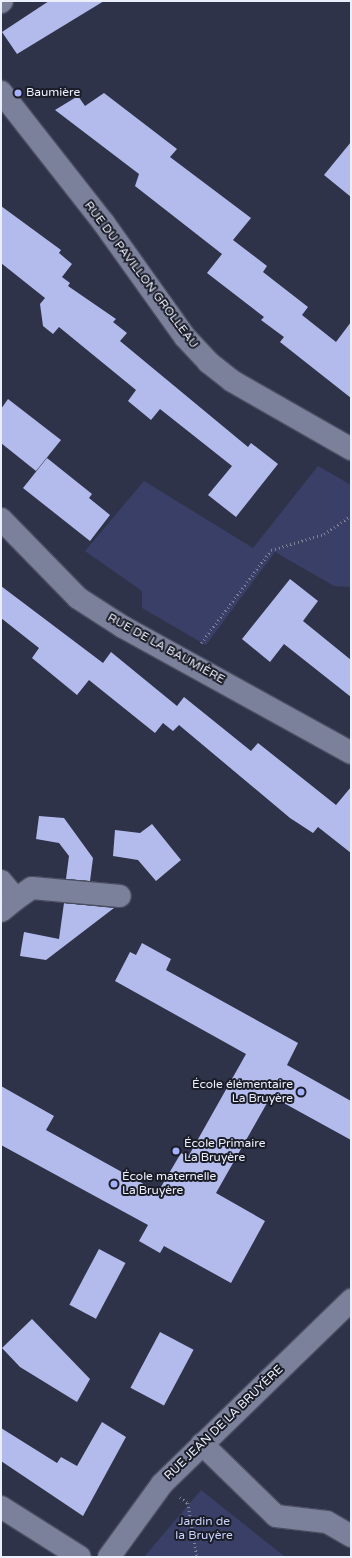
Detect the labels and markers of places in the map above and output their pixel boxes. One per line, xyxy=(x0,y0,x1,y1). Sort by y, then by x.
place label: Baumière xyxy=(26,86,80,100)
marker: Baumière xyxy=(13,88,23,98)
place label: École élémentaire La Bruyère xyxy=(192,1078,293,1106)
marker: École élémentaire La Bruyère xyxy=(296,1087,306,1097)
place label: École Primaire La Bruyère xyxy=(184,1137,266,1165)
marker: École Primaire La Bruyère xyxy=(171,1146,181,1156)
place label: École maternelle La Bruyère xyxy=(122,1170,216,1198)
marker: École maternelle La Bruyère xyxy=(109,1179,119,1189)

